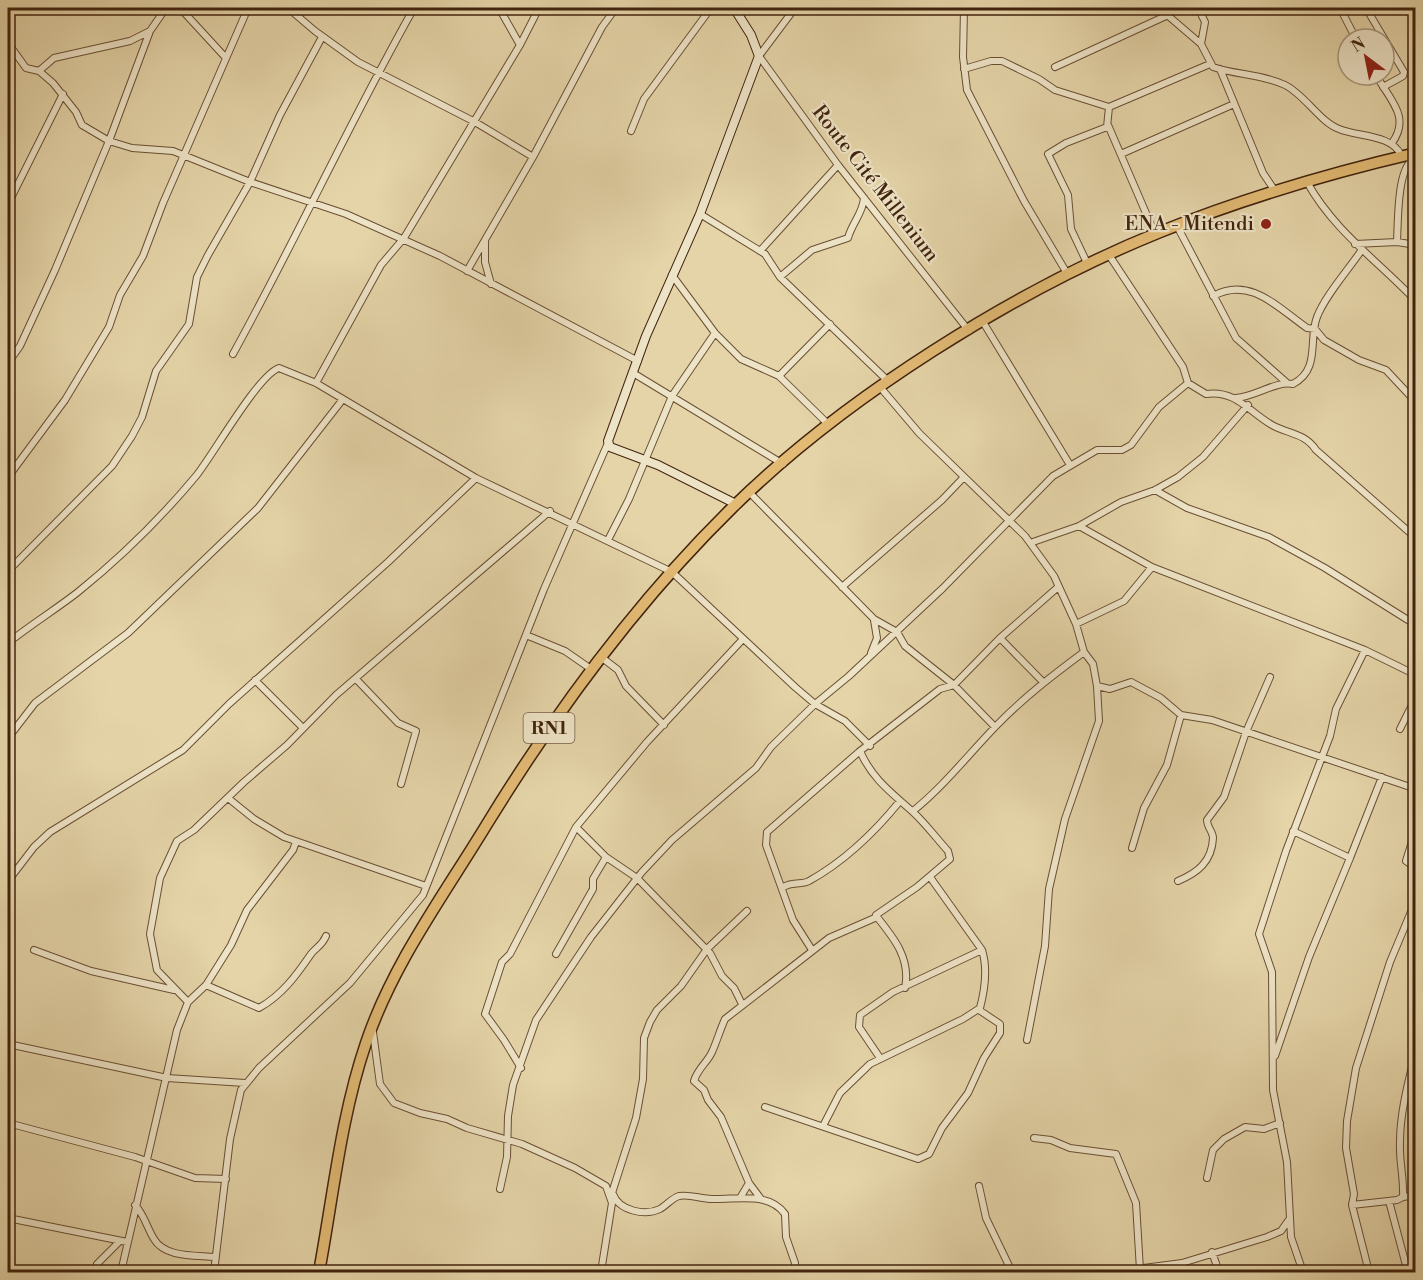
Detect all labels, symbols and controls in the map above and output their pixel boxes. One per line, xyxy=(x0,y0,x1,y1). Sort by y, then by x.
north arrow xyxy=(1336,27,1396,87)
text: N xyxy=(1348,33,1370,57)
street label: Route Cité Millenium xyxy=(806,101,944,268)
place label: ENA - Mitendi xyxy=(1125,212,1254,237)
marker: ENA - Mitendi xyxy=(1259,217,1273,231)
road number: RN1 xyxy=(524,713,574,743)

